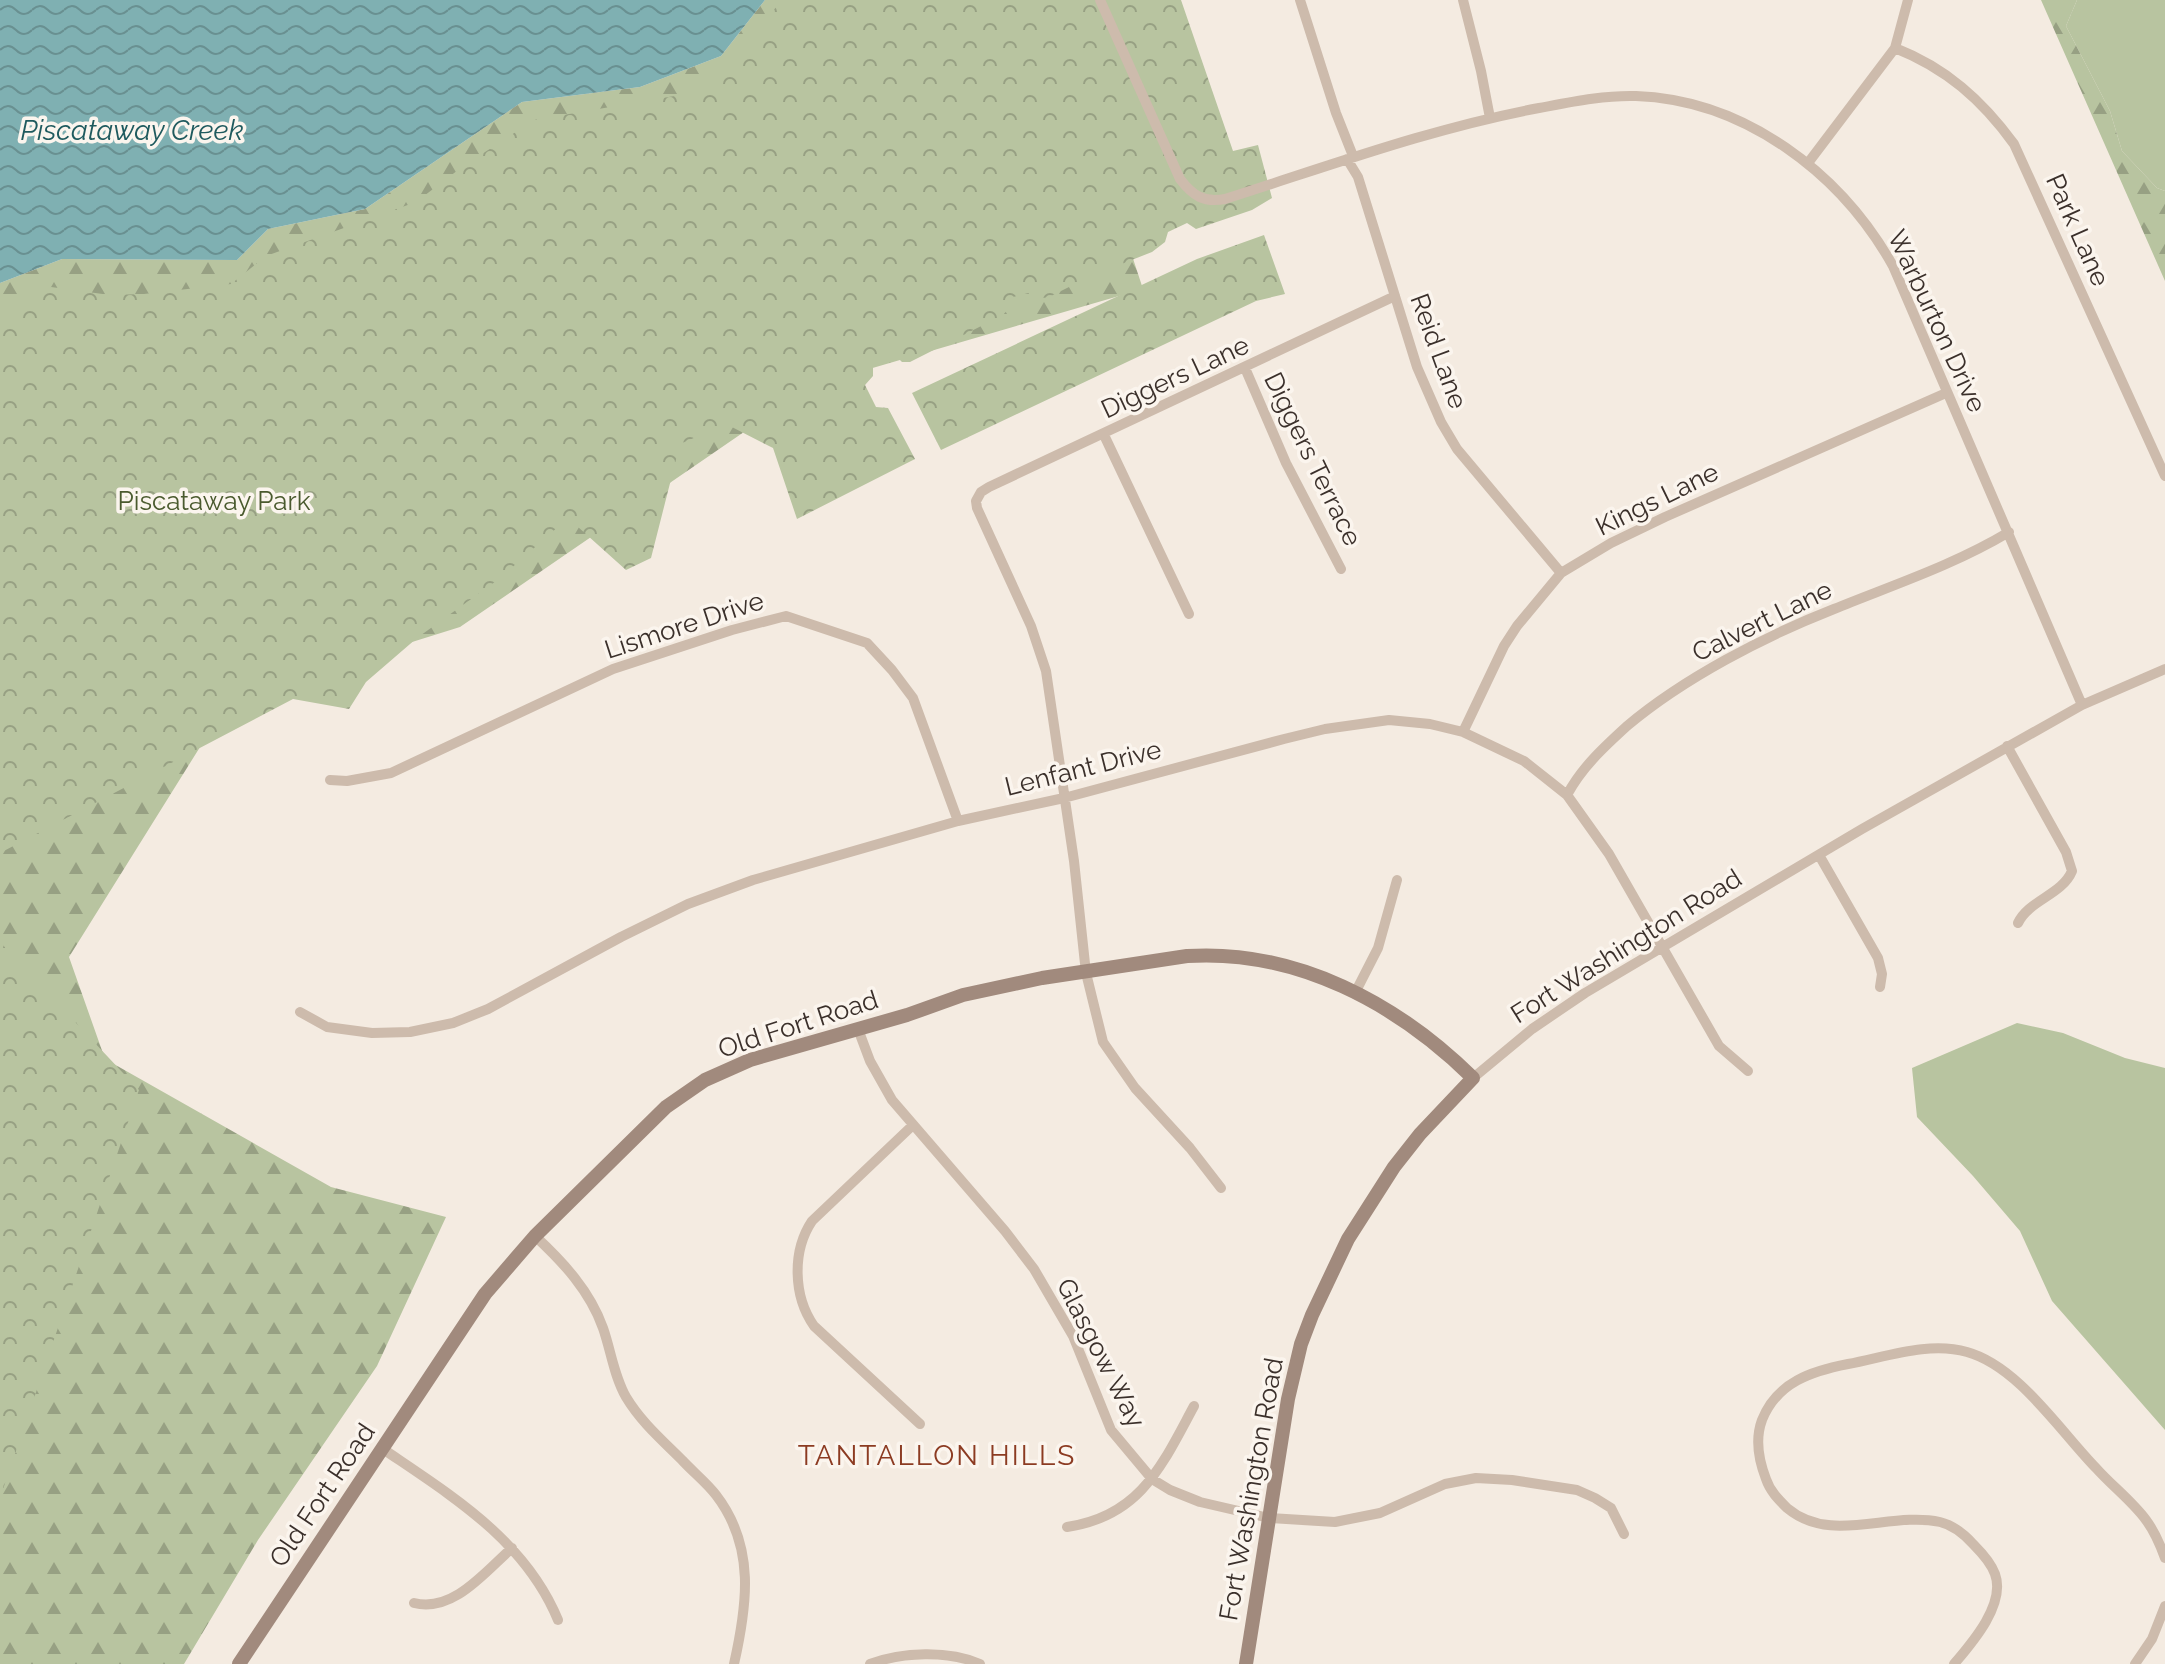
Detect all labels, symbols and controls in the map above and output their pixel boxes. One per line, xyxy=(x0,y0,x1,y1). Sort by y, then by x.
water label: Piscataway Creek xyxy=(21,114,243,147)
street label: Park Lane xyxy=(2040,169,2116,291)
street label: Warburton Drive xyxy=(1882,225,1992,417)
street label: Reid Lane xyxy=(1404,289,1474,413)
street label: Diggers Lane xyxy=(1096,330,1254,424)
street label: Diggers Terrace xyxy=(1258,367,1368,551)
street label: Kings Lane xyxy=(1591,456,1723,542)
park label: Piscataway Park xyxy=(118,486,311,516)
street label: Calvert Lane xyxy=(1687,574,1837,668)
street label: Lismore Drive xyxy=(601,585,767,665)
street label: Lenfant Drive xyxy=(1002,734,1164,802)
street label: Fort Washington Road xyxy=(1505,863,1747,1029)
street label: Old Fort Road xyxy=(714,984,882,1064)
street label: Glasgow Way xyxy=(1051,1273,1151,1433)
street label: Fort Washington Road xyxy=(1213,1355,1289,1623)
street label: Old Fort Road xyxy=(263,1418,381,1572)
district label: TANTALLON HILLS xyxy=(798,1439,1076,1472)

